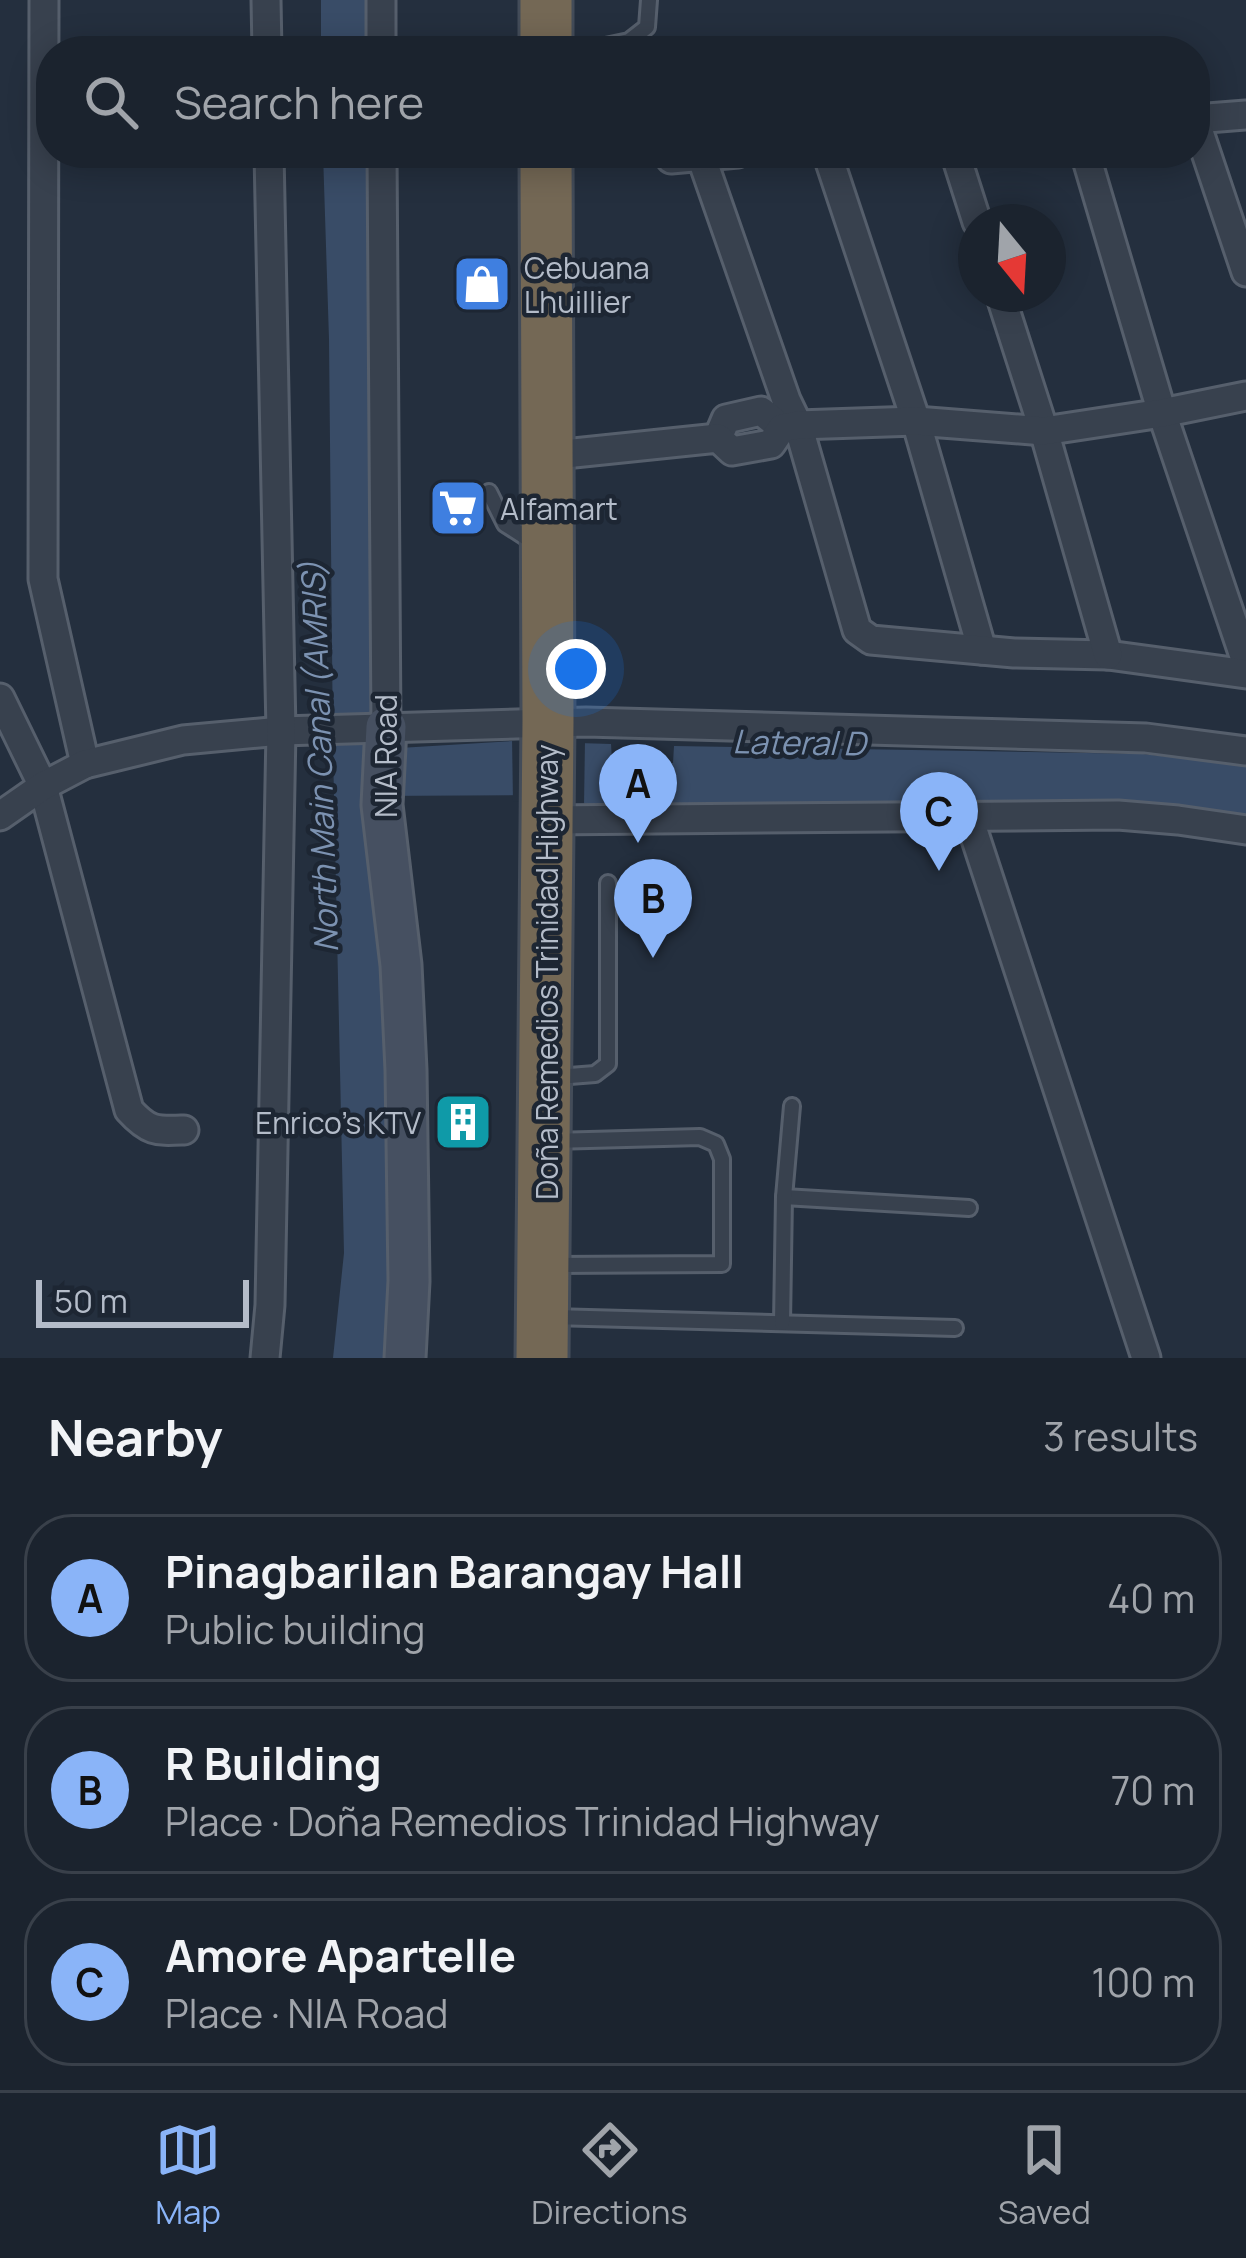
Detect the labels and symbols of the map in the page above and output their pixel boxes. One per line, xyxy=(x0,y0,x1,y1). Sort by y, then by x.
north arrow xyxy=(958,204,1066,312)
place label: Cebuana Lhuillier xyxy=(524,247,650,322)
shop icon: Cebuana Lhuillier xyxy=(451,253,513,315)
supermarket icon: Alfamart xyxy=(427,477,489,539)
place label: Alfamart xyxy=(500,488,618,529)
water label: North Main Canal (AMRIS) xyxy=(290,561,348,953)
your location xyxy=(546,639,606,699)
street label: NIA Road xyxy=(365,694,406,818)
water label: Lateral D xyxy=(732,718,869,766)
street label: Doña Remedios Trinidad Highway xyxy=(526,744,567,1200)
pin: A xyxy=(599,744,677,843)
pin: C xyxy=(900,772,978,871)
pin: B xyxy=(614,859,692,958)
building icon: Enrico's KTV xyxy=(432,1091,494,1153)
place label: Enrico's KTV xyxy=(255,1102,421,1143)
scale bar xyxy=(36,1274,249,1327)

